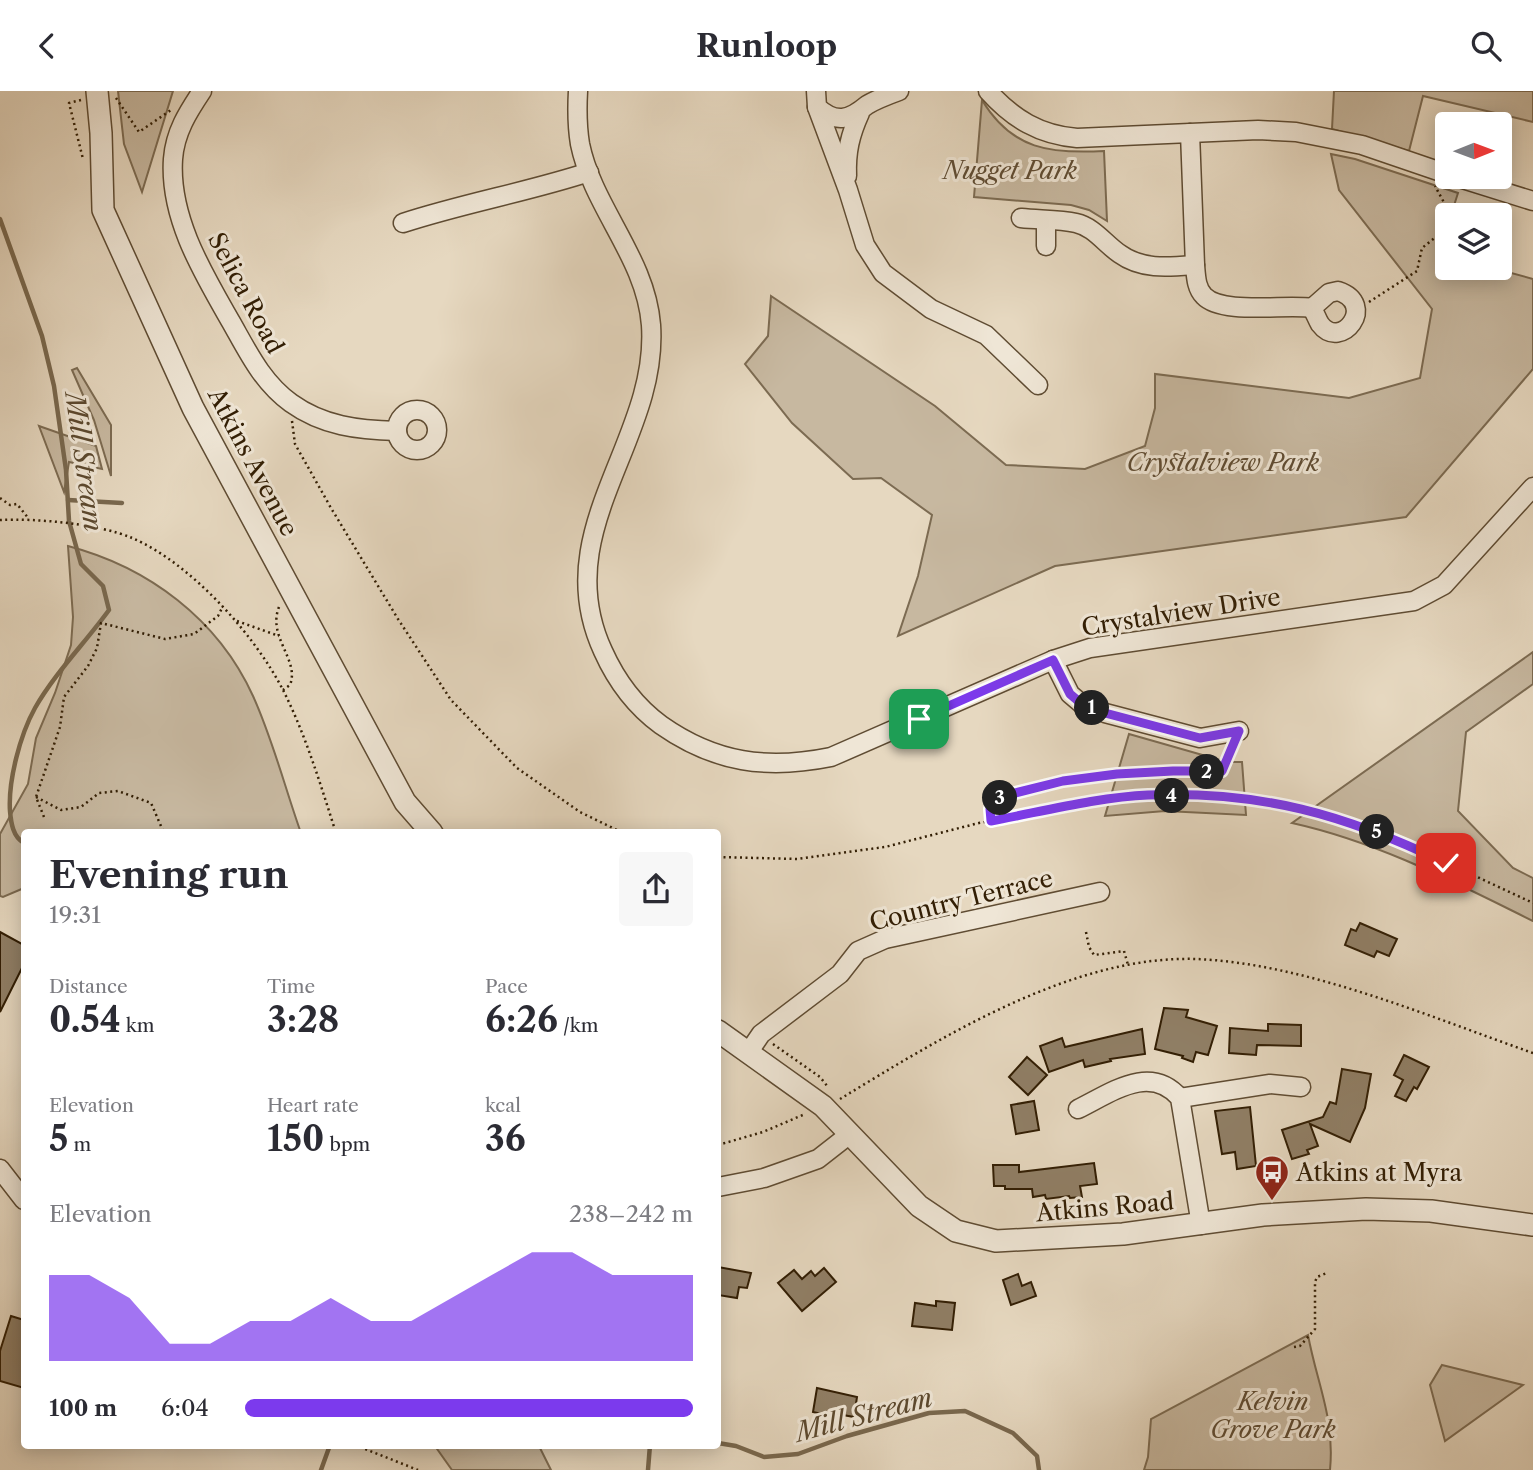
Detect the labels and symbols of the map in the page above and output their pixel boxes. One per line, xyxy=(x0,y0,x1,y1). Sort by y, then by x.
north arrow xyxy=(1435,112,1512,189)
park label: Nugget Park xyxy=(941,156,1077,185)
street label: Selica Road xyxy=(202,227,290,359)
street label: Atkins Avenue xyxy=(201,382,304,541)
water label: Mill Stream xyxy=(58,387,110,534)
park label: Crystalview Park xyxy=(1127,448,1320,477)
street label: Crystalview Drive xyxy=(1079,582,1283,642)
pin xyxy=(889,689,949,749)
pin: 1 xyxy=(1074,691,1110,725)
pin: 2 xyxy=(1190,755,1224,789)
pin: 4 xyxy=(1154,779,1190,813)
pin: 3 xyxy=(982,781,1018,815)
pin: 5 xyxy=(1360,815,1394,849)
pin xyxy=(1416,833,1476,893)
street label: Country Terrace xyxy=(866,863,1056,937)
bus stop icon: Atkins at Myra xyxy=(1253,1153,1291,1202)
place label: Atkins at Myra xyxy=(1295,1158,1463,1187)
street label: Atkins Road xyxy=(1034,1186,1176,1228)
water label: Mill Stream xyxy=(789,1381,936,1449)
park label: Kelvin Grove Park xyxy=(1210,1387,1336,1444)

